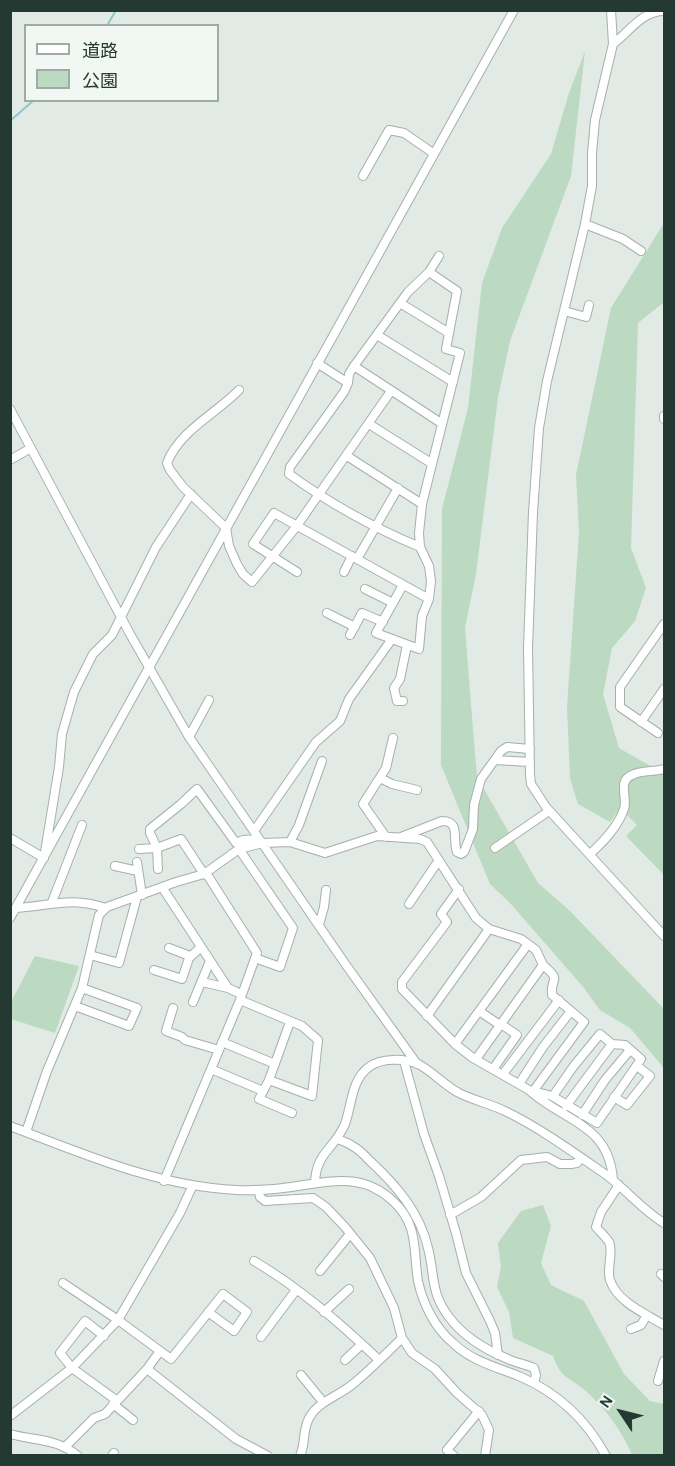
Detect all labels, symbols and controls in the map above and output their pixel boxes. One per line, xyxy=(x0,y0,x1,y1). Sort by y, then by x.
legend xyxy=(24,24,219,102)
text: 道路 xyxy=(82,40,118,62)
text: 公園 xyxy=(82,70,118,92)
north arrow xyxy=(591,1382,651,1442)
text: N xyxy=(595,1391,617,1412)

